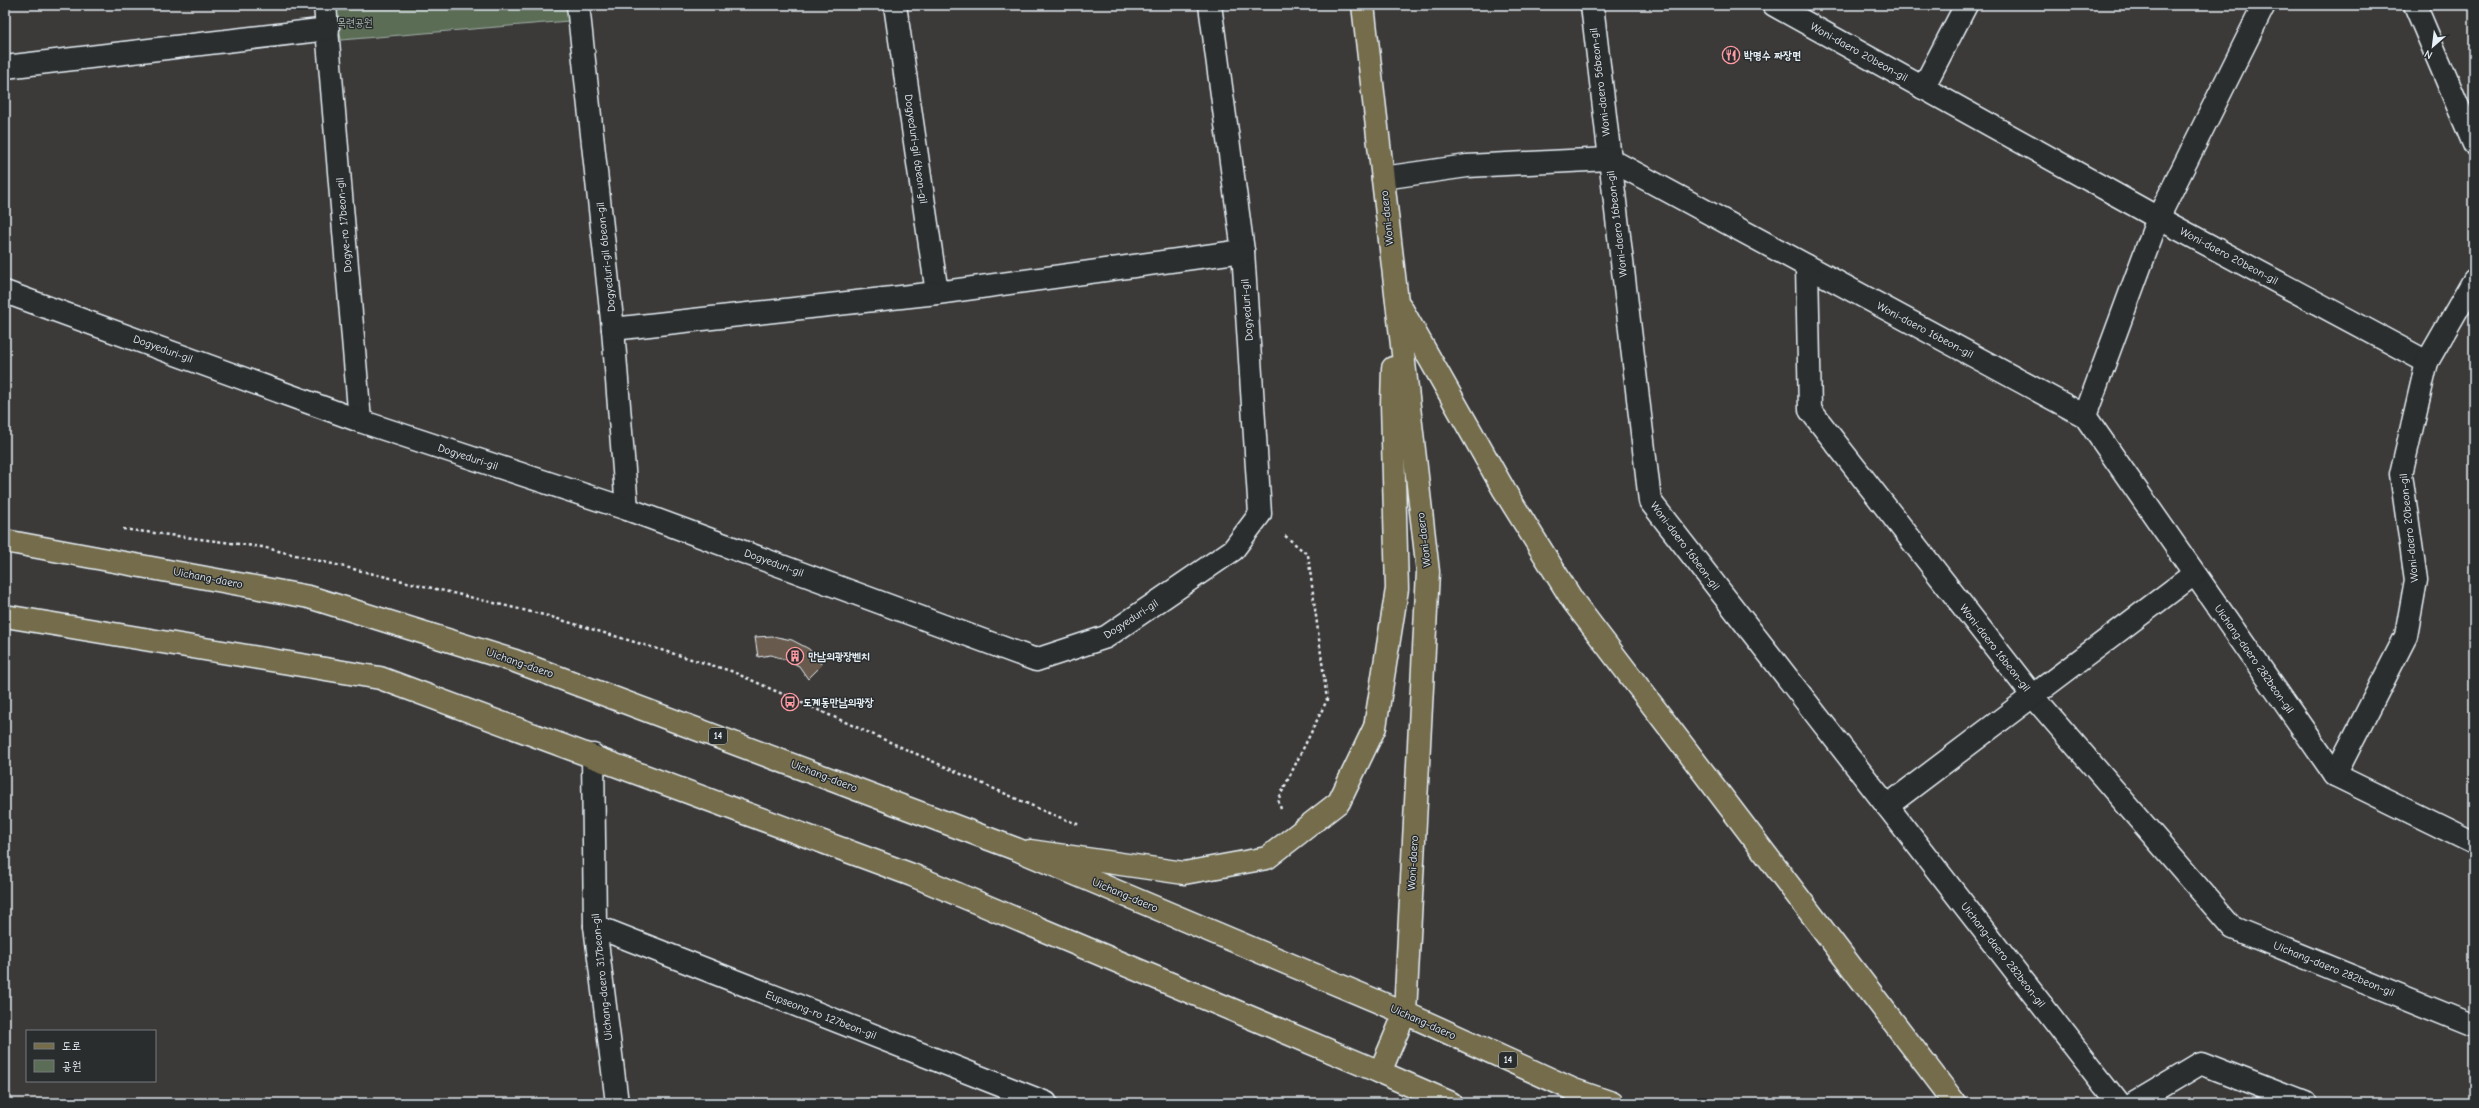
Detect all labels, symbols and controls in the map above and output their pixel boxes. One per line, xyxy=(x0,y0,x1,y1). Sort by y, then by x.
park label: 목련공원 xyxy=(337,16,373,29)
street label: Woni-daero 20beon-gil xyxy=(1808,20,1910,84)
north arrow xyxy=(2413,26,2453,66)
street label: Woni-daero 56beon-gil xyxy=(1587,27,1613,137)
restaurant icon: 박명수 짜장면 xyxy=(1721,45,1741,65)
text: N xyxy=(2422,47,2435,62)
place label: 박명수 짜장면 xyxy=(1744,49,1801,62)
street label: Dogyeduri-gil 6beon-gil xyxy=(902,93,930,205)
street label: Woni-daero 16beon-gil xyxy=(1604,170,1630,278)
street label: Dogye-ro 17beon-gil xyxy=(333,177,355,273)
street label: Woni-daero xyxy=(1378,190,1396,246)
street label: Dogyeduri-gil 6beon-gil xyxy=(594,201,618,313)
street label: Woni-daero 20beon-gil xyxy=(2178,225,2280,287)
street label: Dogyeduri-gil xyxy=(1238,278,1256,342)
street label: Woni-daero 16beon-gil xyxy=(1875,299,1975,361)
street label: Dogyeduri-gil xyxy=(131,332,195,366)
street label: Dogyeduri-gil xyxy=(436,441,500,473)
street label: Woni-daero 20beon-gil xyxy=(2397,473,2421,583)
street label: Woni-daero 16beon-gil xyxy=(1647,499,1723,593)
street label: Woni-daero xyxy=(1414,512,1434,568)
street label: Dogyeduri-gil xyxy=(742,546,806,580)
street label: Uichang-daero xyxy=(172,565,244,591)
street label: Dogyeduri-gil xyxy=(1101,597,1161,641)
street label: Woni-daero 16beon-gil xyxy=(1957,602,2033,694)
street label: Uichang-daero 282beon-gil xyxy=(2212,602,2296,716)
street label: Uichang-daero xyxy=(485,645,556,681)
building icon: 만남의광장벤치 xyxy=(785,646,805,666)
place label: 만남의광장벤치 xyxy=(808,650,870,663)
bus stop icon: 도계동만남의광장 xyxy=(780,692,800,712)
place label: 도계동만남의광장 xyxy=(803,696,874,709)
road number: 14 xyxy=(709,728,727,744)
street label: Uichang-daero xyxy=(789,757,859,795)
street label: Woni-daero xyxy=(1405,835,1421,891)
street label: Uichang-daero xyxy=(1090,875,1160,915)
street label: Uichang-daero 282beon-gil xyxy=(1958,900,2048,1010)
street label: Uichang-daero 317beon-gil xyxy=(589,913,615,1041)
street label: Uichang-daero 282beon-gil xyxy=(2271,939,2397,999)
street label: Eupseong-ro 127beon-gil xyxy=(764,988,878,1042)
street label: Uichang-daero xyxy=(1388,1002,1458,1042)
legend xyxy=(26,1030,156,1082)
text: 도로 xyxy=(62,1039,81,1053)
road number: 14 xyxy=(1499,1052,1517,1068)
text: 공원 xyxy=(62,1059,81,1073)

